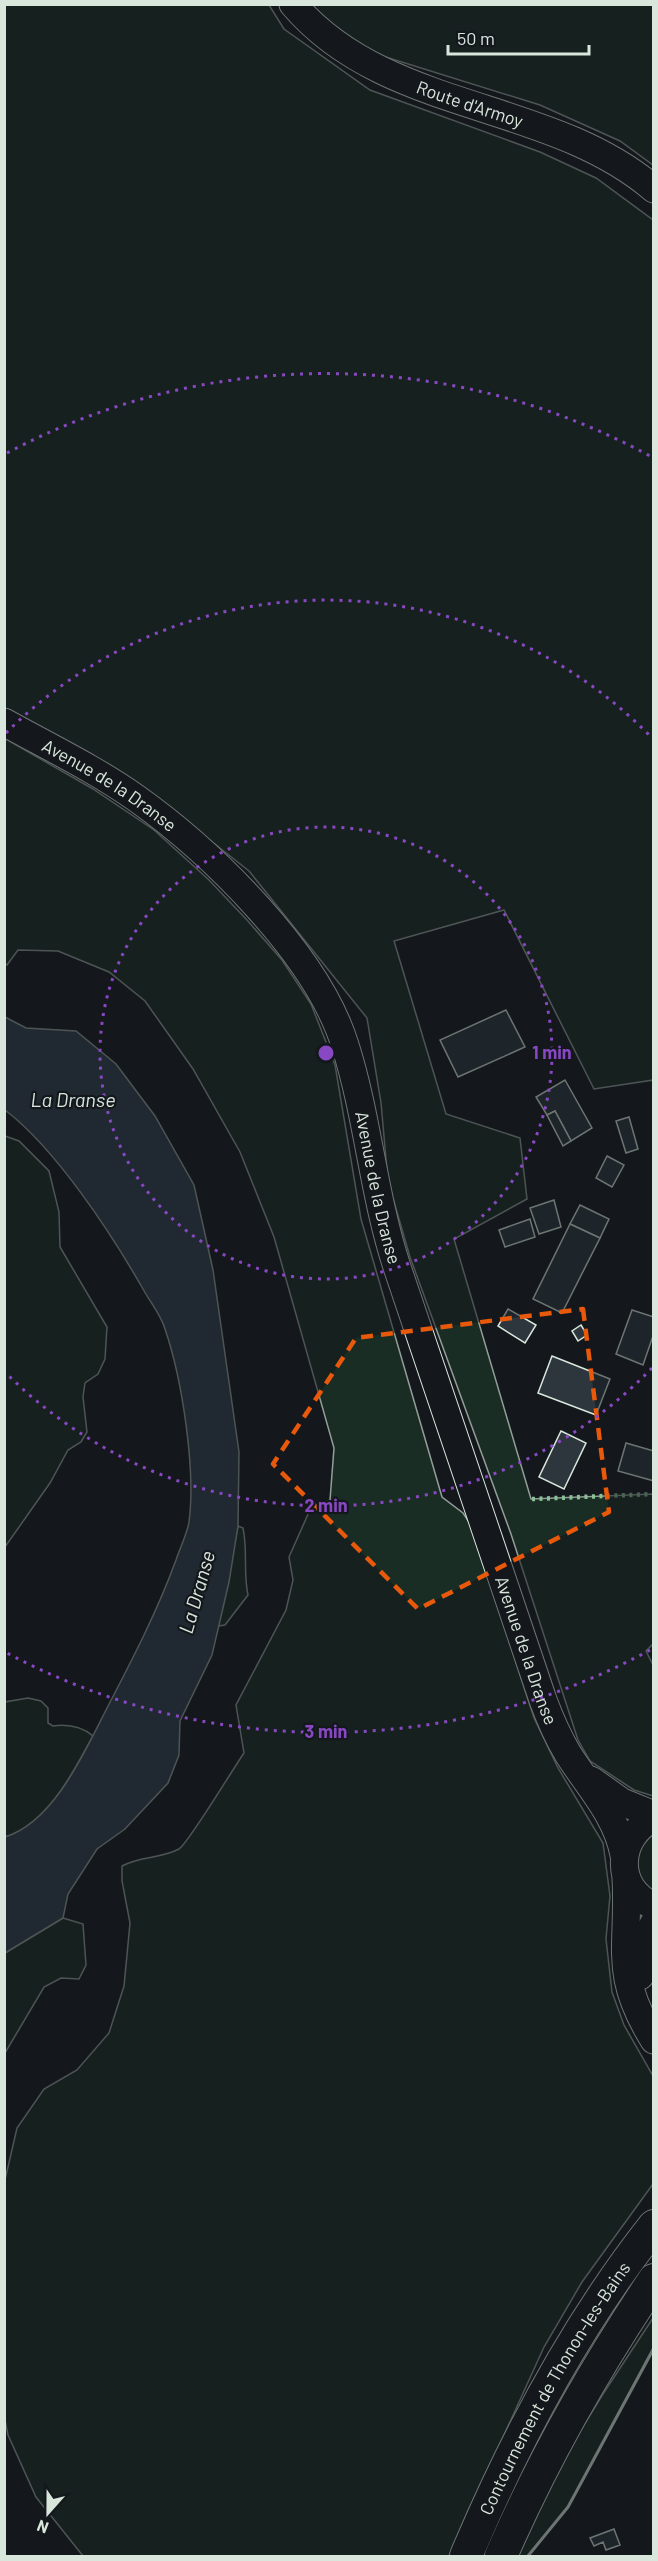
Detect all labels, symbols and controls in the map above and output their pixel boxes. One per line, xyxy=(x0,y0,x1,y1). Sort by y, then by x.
scale bar xyxy=(448,18,589,56)
text: 50 m xyxy=(457,27,495,49)
street label: Route d'Armoy xyxy=(414,75,526,132)
street label: Avenue de la Dranse xyxy=(39,734,181,836)
text: 1 min xyxy=(532,1041,572,1063)
centre of rings xyxy=(316,1043,336,1063)
water label: La Dranse xyxy=(31,1087,116,1111)
street label: Avenue de la Dranse xyxy=(351,1109,406,1267)
text: 2 min xyxy=(304,1494,348,1516)
water label: La Dranse xyxy=(173,1548,219,1636)
street label: Avenue de la Dranse xyxy=(491,1573,563,1728)
text: 3 min xyxy=(305,1720,347,1742)
street label: Contournement de Thonon-les-Bains xyxy=(474,2257,635,2518)
north arrow xyxy=(18,2483,78,2543)
text: N xyxy=(34,2517,51,2538)

